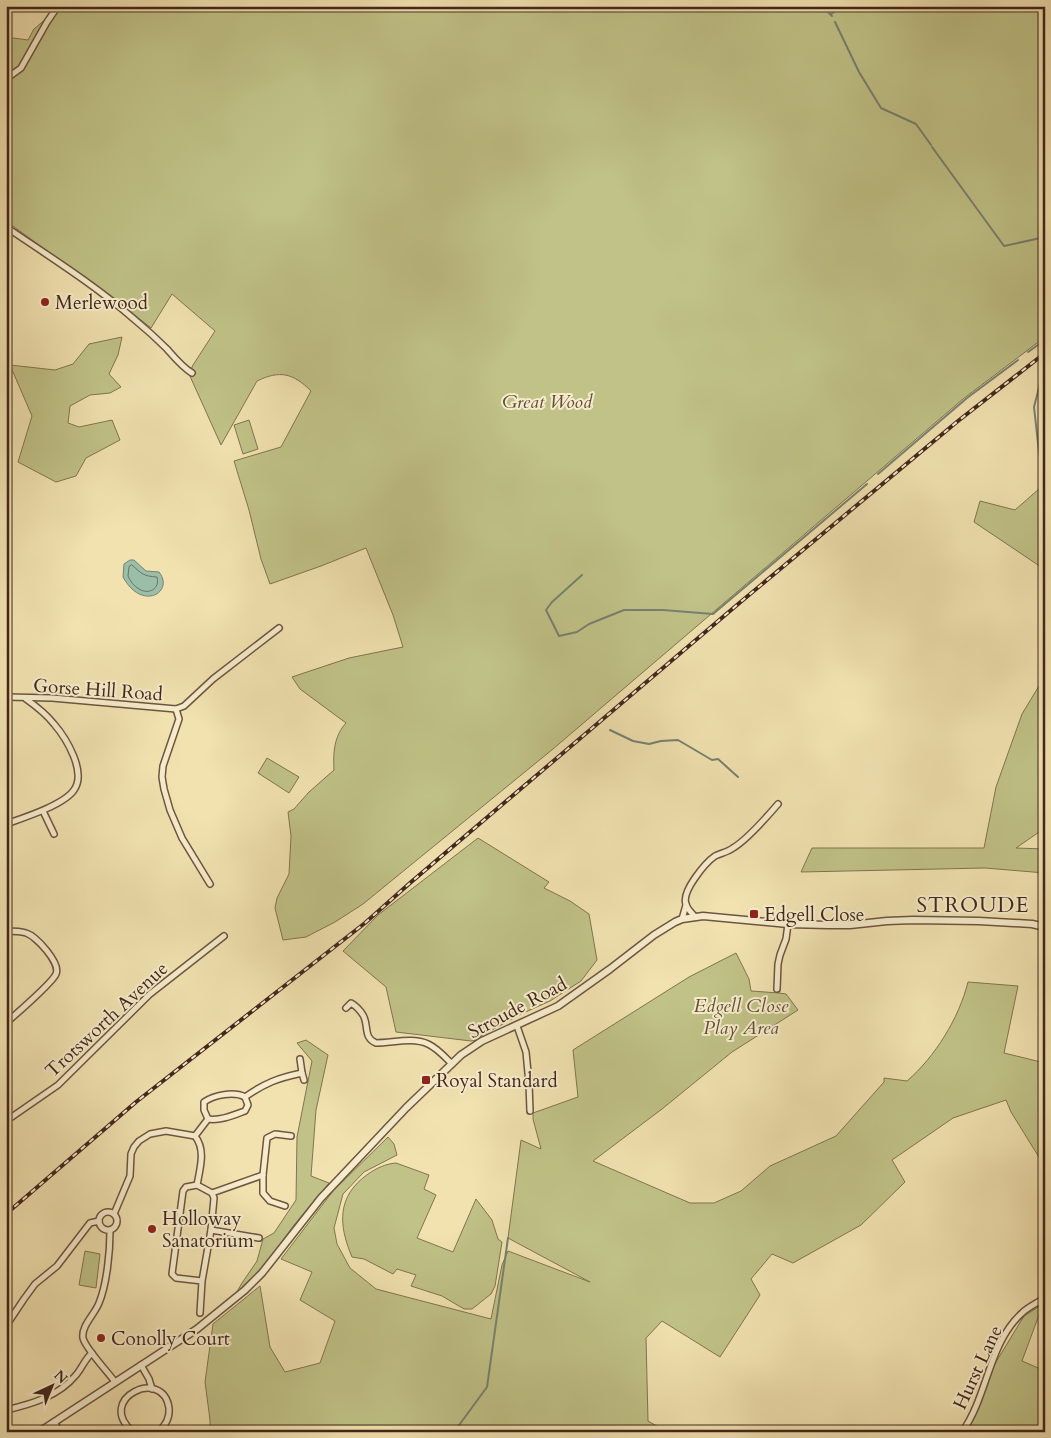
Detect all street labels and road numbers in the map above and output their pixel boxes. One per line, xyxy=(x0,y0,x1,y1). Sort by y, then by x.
street label: Gorse Hill Road xyxy=(32,672,164,708)
street label: Trotsworth Avenue xyxy=(40,956,174,1083)
street label: Stroude Road xyxy=(463,971,572,1045)
street label: Hurst Lane xyxy=(947,1321,1009,1414)

